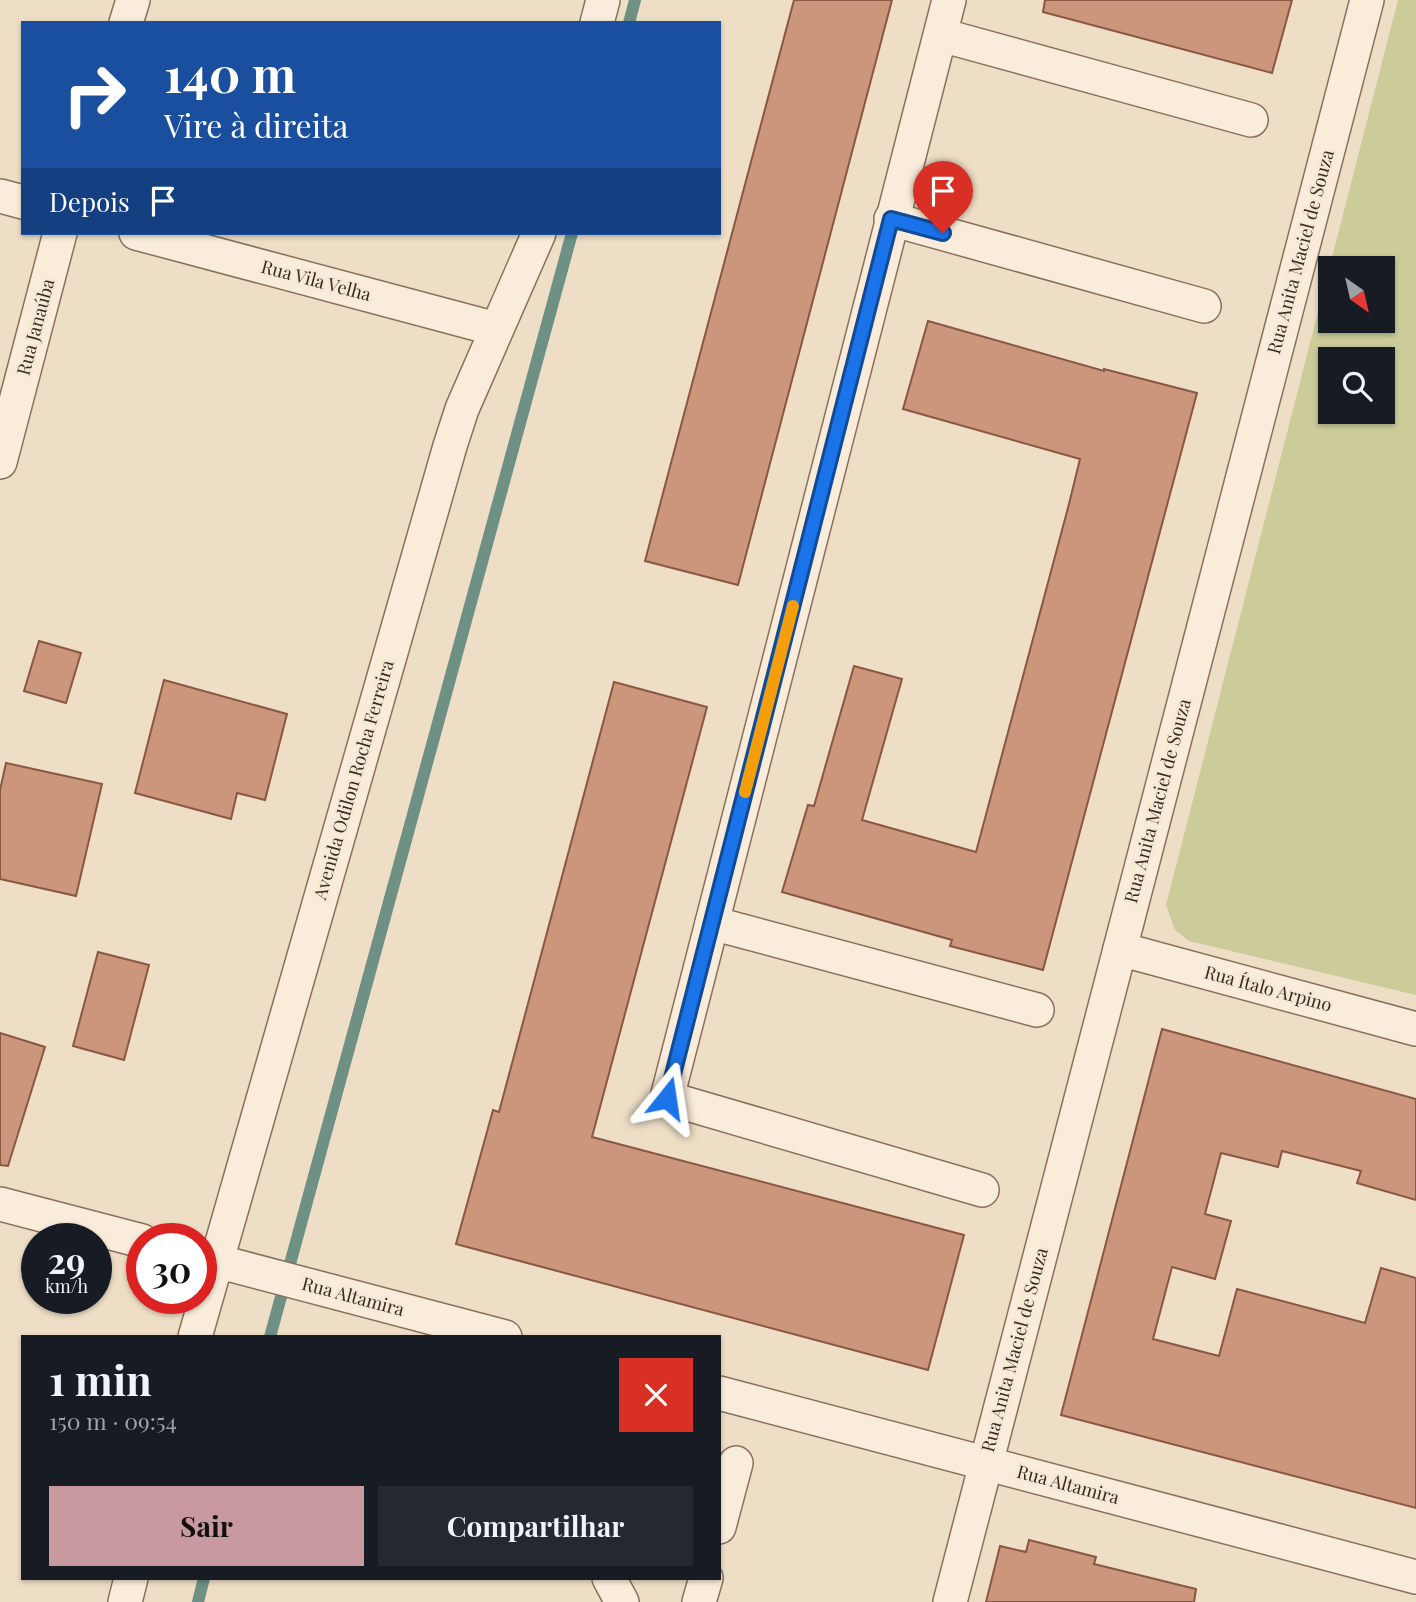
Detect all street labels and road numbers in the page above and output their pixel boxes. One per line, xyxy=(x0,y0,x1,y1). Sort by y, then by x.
street label: Rua Anita Maciel de Souza xyxy=(1261,147,1339,357)
street label: Rua Vila Velha xyxy=(259,254,374,306)
street label: Rua Janaúba xyxy=(11,276,59,378)
street label: Avenida Odilon Rocha Ferreira xyxy=(307,657,399,903)
street label: Rua Anita Maciel de Souza xyxy=(1118,696,1196,906)
street label: Rua Ítalo Arpino xyxy=(1202,959,1335,1017)
street label: Rua Anita Maciel de Souza xyxy=(975,1245,1053,1455)
street label: Rua Altamira xyxy=(300,1271,407,1321)
street label: Rua Altamira xyxy=(1015,1459,1122,1509)

